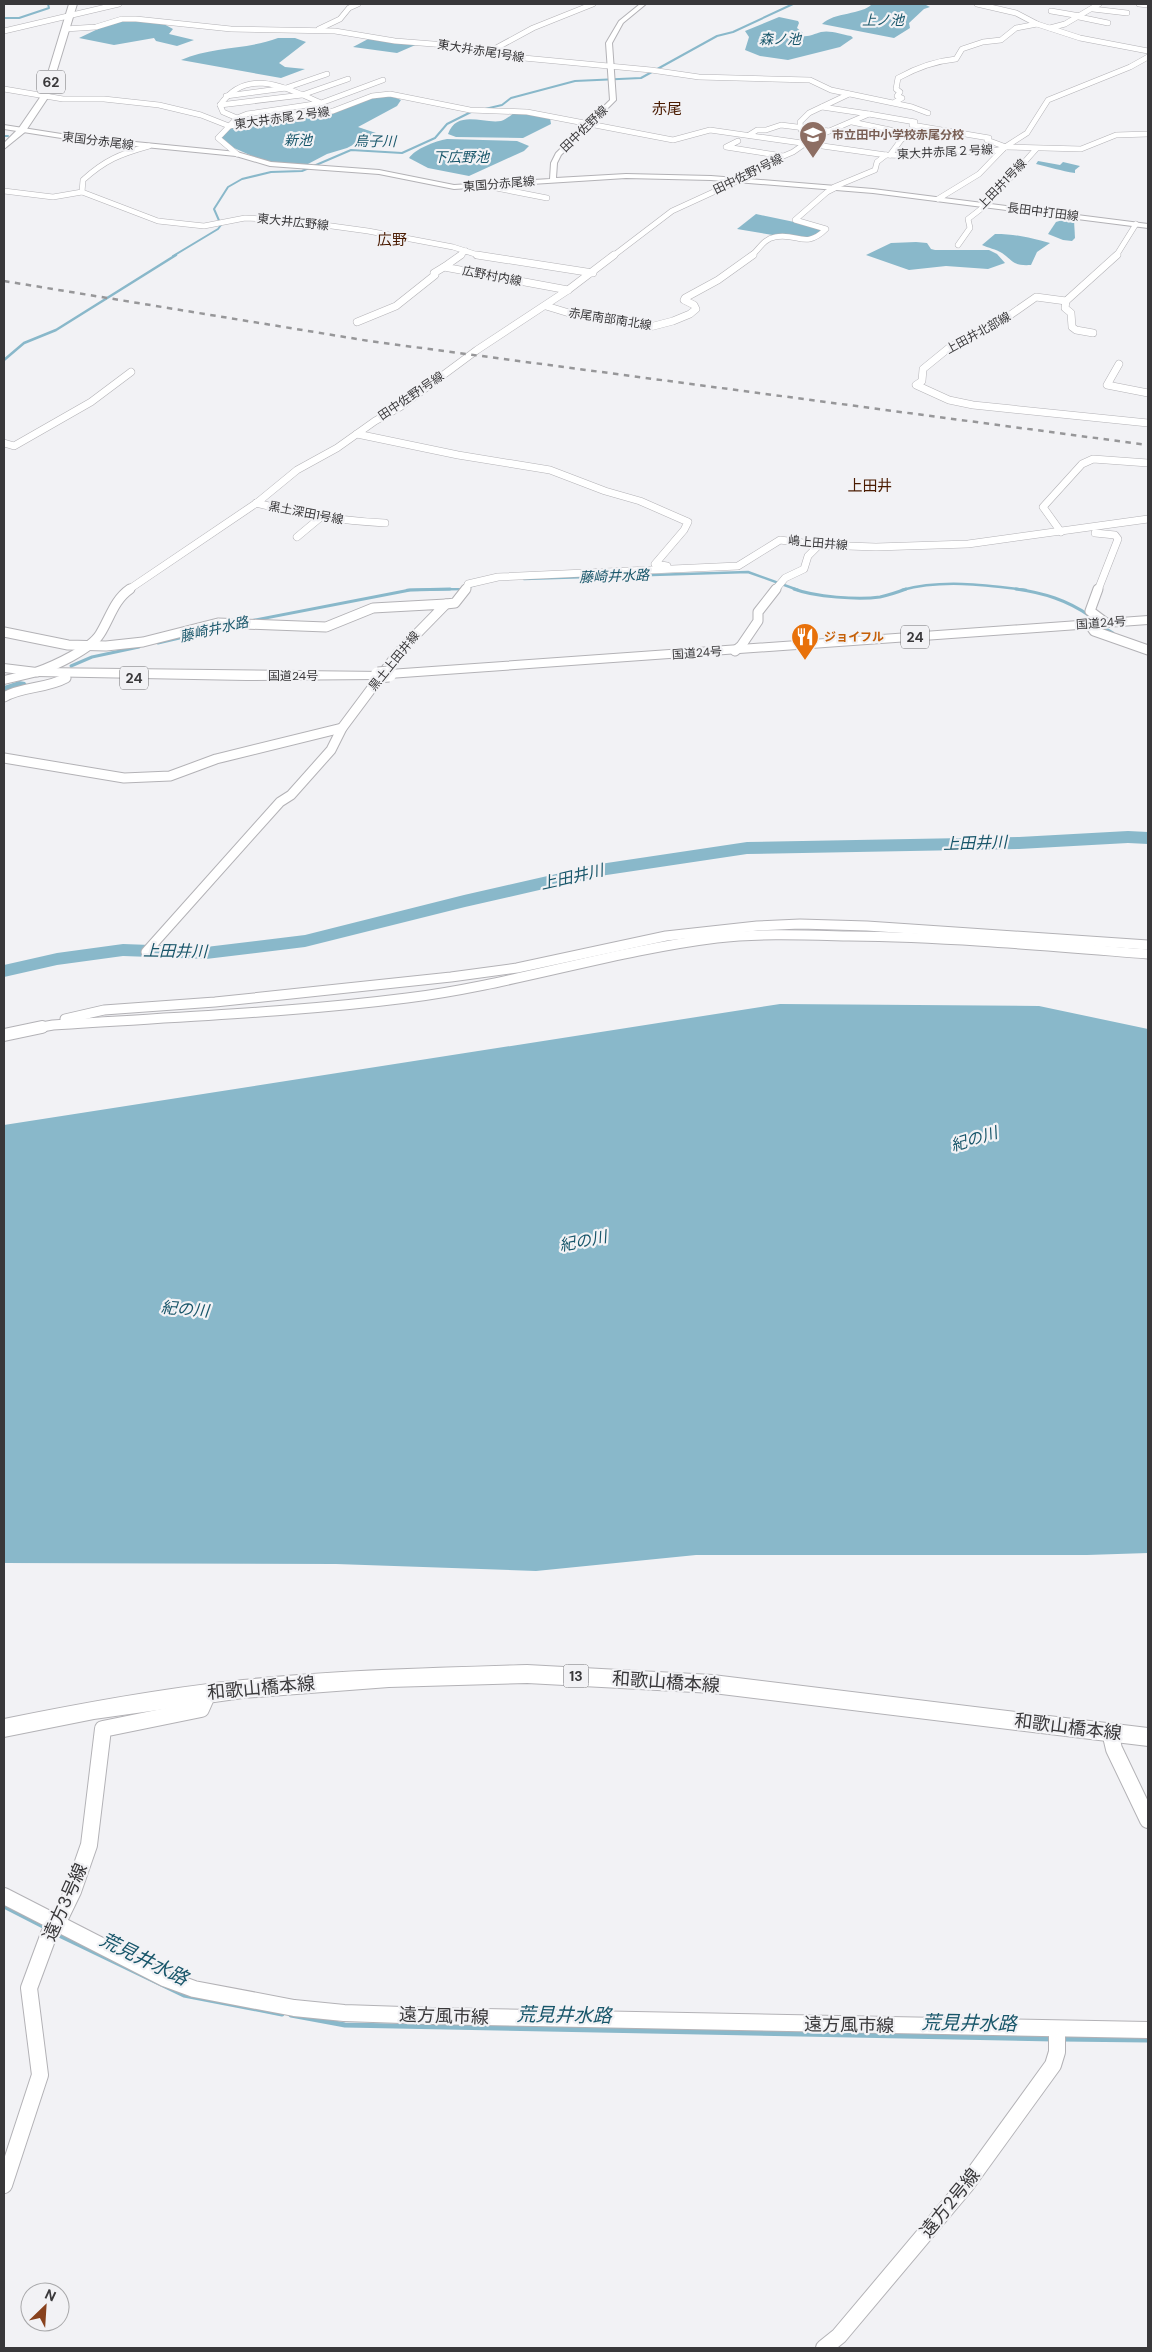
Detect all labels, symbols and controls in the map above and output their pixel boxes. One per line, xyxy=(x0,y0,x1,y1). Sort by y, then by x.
water label: 上ノ池 xyxy=(862,11,906,29)
water label: 森ノ池 xyxy=(759,30,803,48)
street label: 東大井赤尾1号線 xyxy=(436,36,526,66)
road number: 62 xyxy=(37,70,65,94)
district label: 赤尾 xyxy=(652,99,682,119)
street label: 田中佐野線 xyxy=(557,102,611,156)
street label: 東大井赤尾２号線 xyxy=(233,103,331,133)
school or university icon: 市立田中小学校赤尾分校 xyxy=(798,120,828,159)
place label: 市立田中小学校赤尾分校 xyxy=(832,127,964,143)
street label: 東国分赤尾線 xyxy=(61,129,135,153)
water label: 新池 xyxy=(284,131,314,149)
water label: 烏子川 xyxy=(354,132,398,150)
street label: 東大井赤尾２号線 xyxy=(897,141,993,163)
water label: 下広野池 xyxy=(433,148,491,166)
street label: 田中佐野1号線 xyxy=(710,150,786,198)
street label: 上田井1号線 xyxy=(974,156,1030,212)
street label: 東国分赤尾線 xyxy=(462,173,536,195)
street label: 長田中打田線 xyxy=(1006,200,1080,224)
street label: 東大井広野線 xyxy=(256,210,330,234)
district label: 広野 xyxy=(377,230,407,250)
street label: 広野村内線 xyxy=(461,262,523,290)
street label: 赤尾南部南北線 xyxy=(567,305,653,333)
street label: 上田井北部線 xyxy=(943,309,1013,357)
street label: 田中佐野1号線 xyxy=(375,368,447,424)
district label: 上田井 xyxy=(847,476,893,496)
street label: 黒土深田1号線 xyxy=(267,498,345,528)
street label: 嶋上田井線 xyxy=(787,532,849,554)
water label: 藤崎井水路 xyxy=(579,566,650,586)
water label: 藤崎井水路 xyxy=(178,612,251,646)
street label: 国道24号 xyxy=(1076,613,1126,633)
restaurant icon: ジョイフル xyxy=(790,622,820,661)
road number: 24 xyxy=(901,626,929,649)
street label: 黒土上田井線 xyxy=(365,628,423,694)
place label: ジョイフル xyxy=(824,629,884,645)
street label: 国道24号 xyxy=(672,643,722,663)
road number: 24 xyxy=(120,666,148,690)
street label: 国道24号 xyxy=(268,668,318,684)
water label: 上田井川 xyxy=(943,831,1009,855)
water label: 上田井川 xyxy=(538,859,607,894)
water label: 上田井川 xyxy=(143,940,209,962)
water label: 紀の川 xyxy=(948,1121,1002,1156)
water label: 紀の川 xyxy=(557,1226,611,1256)
water label: 紀の川 xyxy=(160,1296,212,1322)
road number: 13 xyxy=(564,1664,588,1688)
street label: 和歌山橋本線 xyxy=(611,1666,721,1698)
street label: 和歌山橋本線 xyxy=(206,1671,316,1705)
street label: 和歌山橋本線 xyxy=(1013,1709,1123,1745)
street label: 遠方3号線 xyxy=(37,1859,93,1945)
water label: 荒見井水路 xyxy=(96,1927,194,1992)
street label: 遠方風市線 xyxy=(399,2002,489,2030)
water label: 荒見井水路 xyxy=(516,2002,614,2028)
water label: 荒見井水路 xyxy=(921,2010,1019,2036)
street label: 遠方風市線 xyxy=(804,2012,894,2038)
street label: 遠方2号線 xyxy=(915,2163,985,2243)
north arrow xyxy=(20,2282,70,2332)
text: N xyxy=(42,2285,59,2306)

